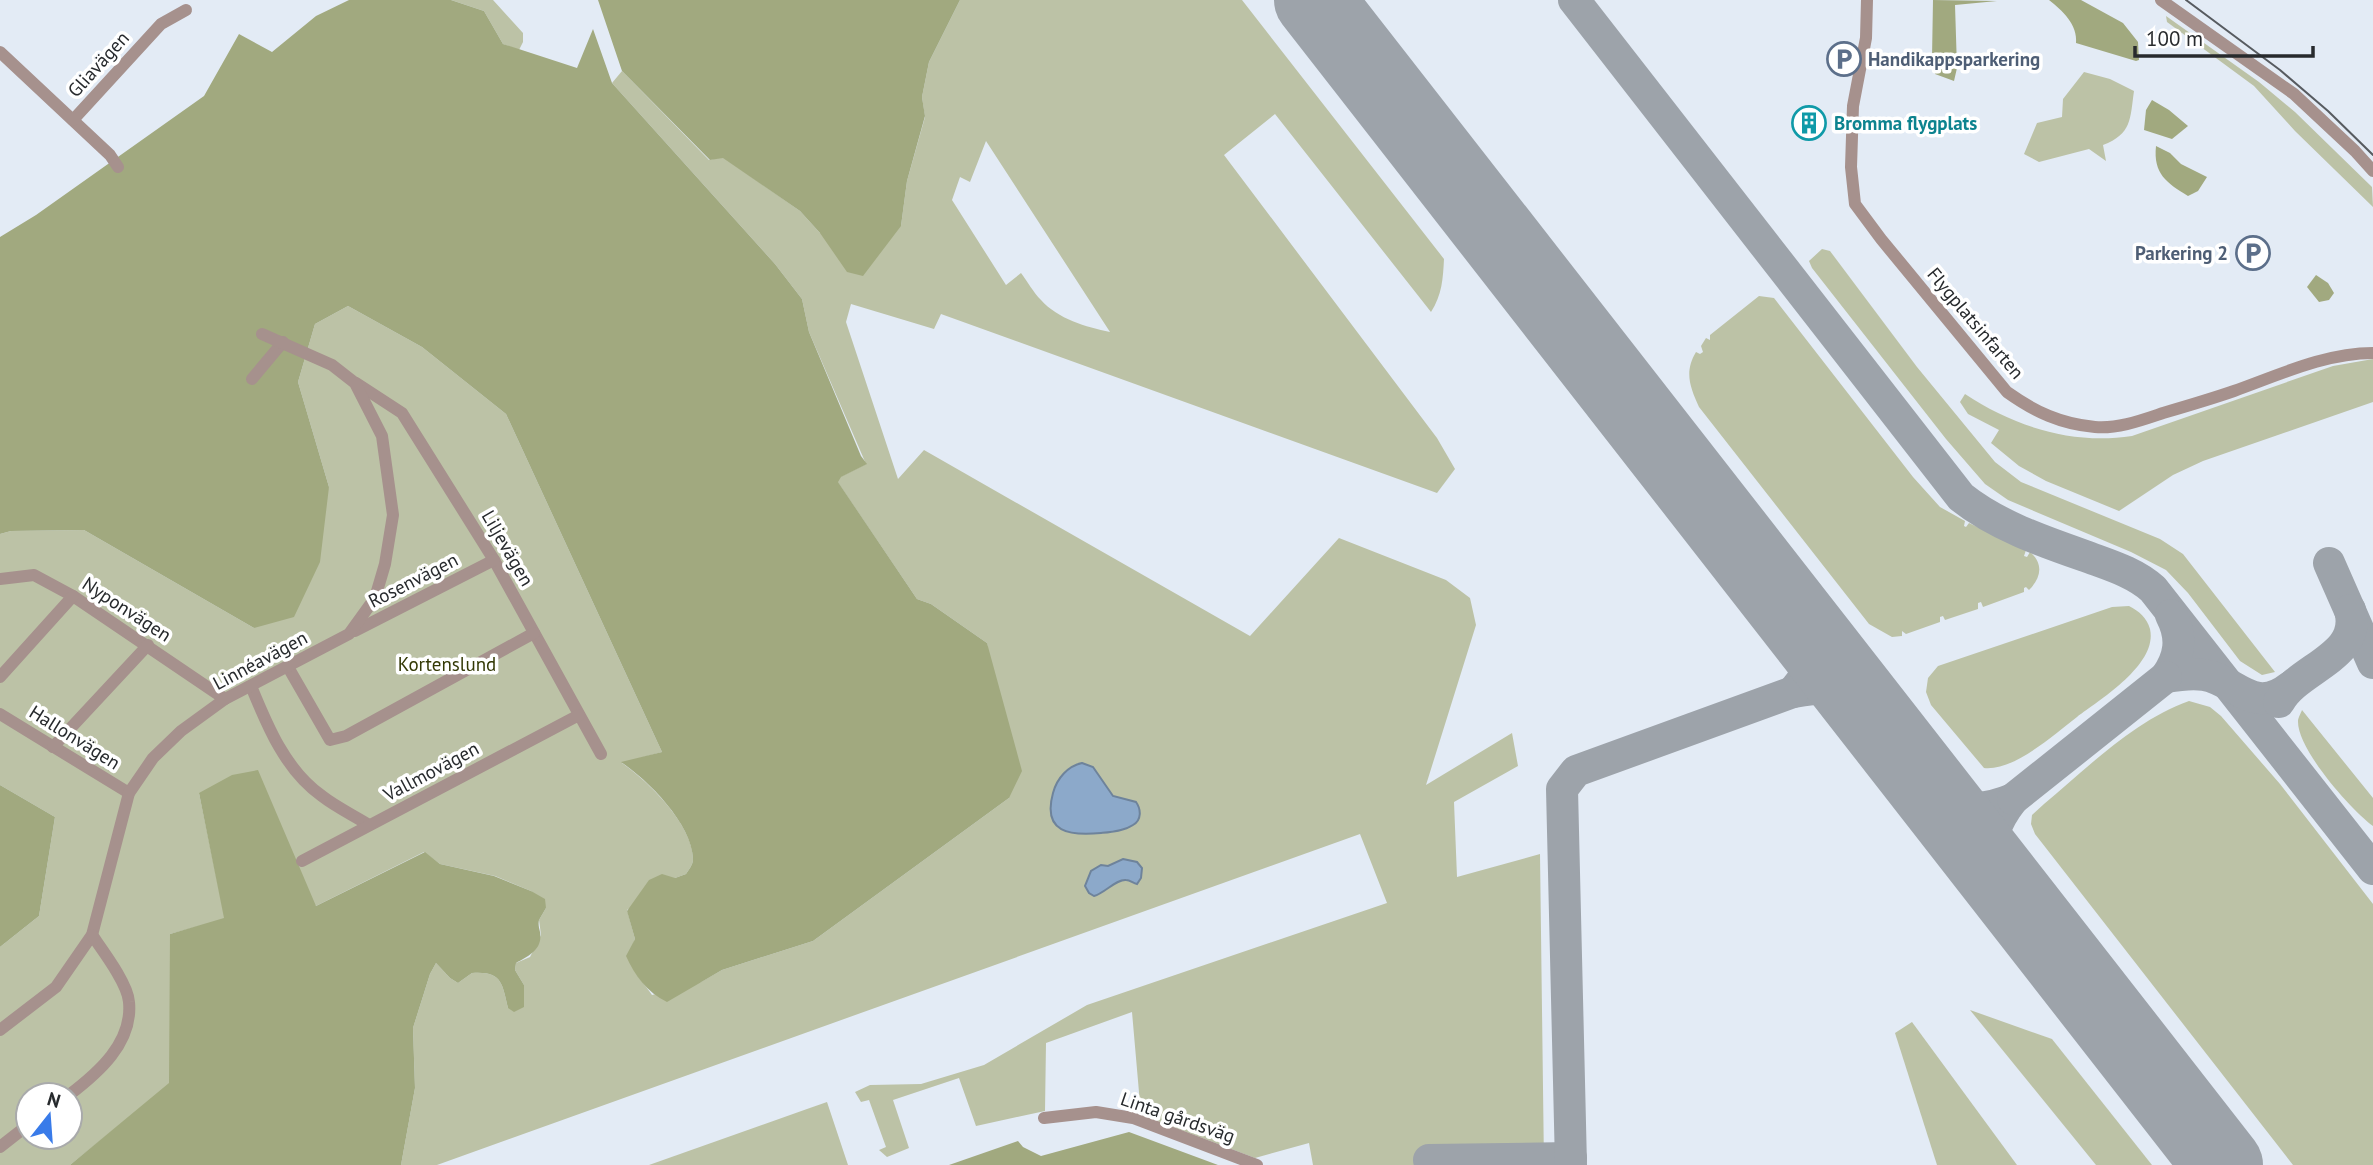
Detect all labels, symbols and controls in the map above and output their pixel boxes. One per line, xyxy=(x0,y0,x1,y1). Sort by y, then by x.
scale bar xyxy=(2135,14,2314,58)
text: 100 m xyxy=(2146,25,2203,52)
street label: Gliavägen xyxy=(62,26,134,102)
parking icon: Handikappsparkering xyxy=(1825,40,1863,78)
place label: Handikappsparkering xyxy=(1868,47,2040,71)
building icon: Bromma flygplats xyxy=(1790,104,1828,142)
place label: Bromma flygplats xyxy=(1834,111,1977,135)
parking icon: Parkering 2 xyxy=(2234,234,2272,272)
place label: Parkering 2 xyxy=(2135,241,2228,265)
street label: Flygplatsinfarten xyxy=(1922,262,2030,384)
street label: Liljevägen xyxy=(477,506,539,590)
street label: Rosenvägen xyxy=(364,547,462,613)
street label: Nyponvägen xyxy=(78,571,176,647)
street label: Linnéavägen xyxy=(209,625,311,695)
park label: Kortenslund xyxy=(398,652,496,676)
street label: Hallonvägen xyxy=(25,700,125,774)
street label: Vallmovägen xyxy=(378,736,483,807)
north arrow xyxy=(14,1081,84,1151)
text: N xyxy=(44,1086,63,1113)
street label: Linta gårdsväg xyxy=(1118,1086,1238,1148)

